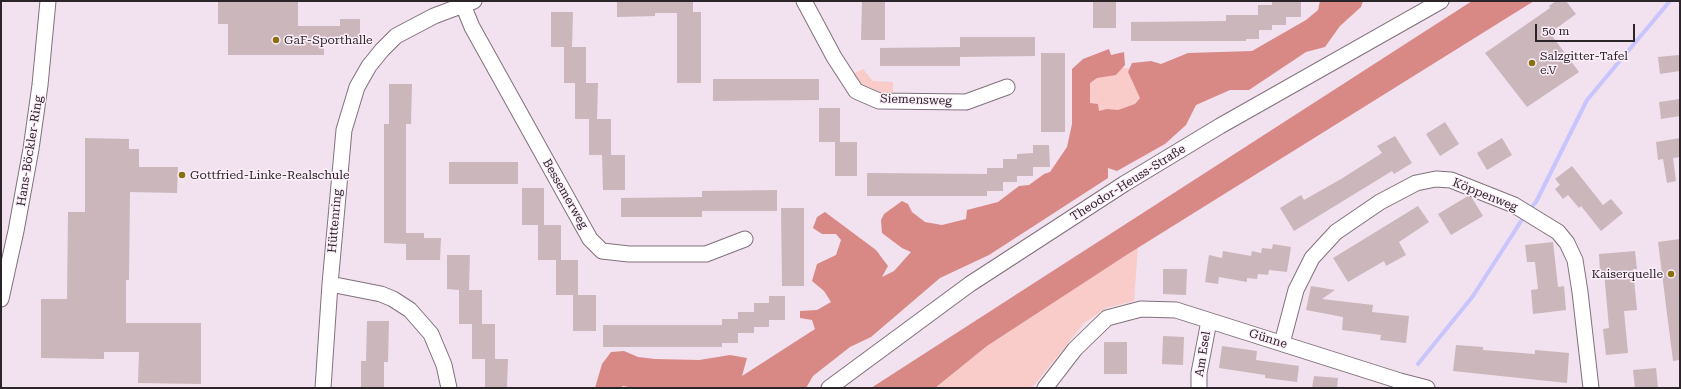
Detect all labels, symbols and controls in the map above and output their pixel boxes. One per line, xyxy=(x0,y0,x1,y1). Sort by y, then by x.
scale bar xyxy=(1537,16,1637,42)
text: 50 m xyxy=(1542,24,1569,38)
place label: GaF-Sporthalle xyxy=(284,33,373,47)
marker: GaF-Sporthalle xyxy=(271,35,281,45)
place label: Salzgitter-Tafel e.V xyxy=(1540,49,1628,77)
marker: Salzgitter-Tafel e.V xyxy=(1527,58,1537,68)
street label: Siemensweg xyxy=(880,92,952,108)
street label: Hans-Böckler-Ring xyxy=(14,95,46,207)
street label: Theodor-Heuss-Straße xyxy=(1068,142,1188,224)
street label: Bessemerweg xyxy=(539,157,591,231)
place label: Gottfried-Linke-Realschule xyxy=(190,168,350,182)
marker: Gottfried-Linke-Realschule xyxy=(177,170,187,180)
street label: Köppenweg xyxy=(1450,175,1520,215)
street label: Hüttenring xyxy=(325,188,345,254)
place label: Kaiserquelle xyxy=(1591,267,1663,281)
marker: Kaiserquelle xyxy=(1666,269,1676,279)
street label: Günne xyxy=(1247,326,1289,352)
street label: Am Esel xyxy=(1192,330,1214,378)

